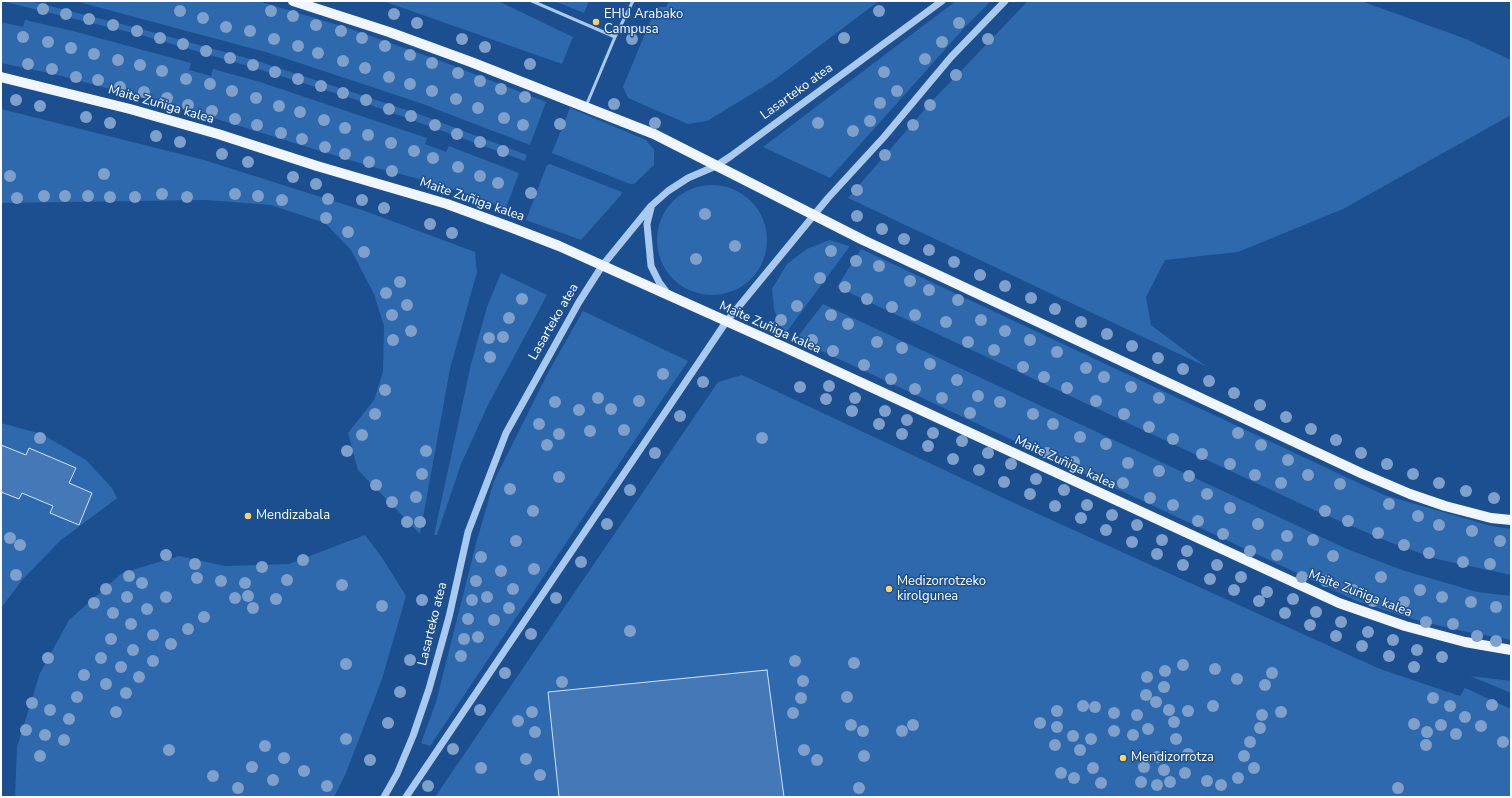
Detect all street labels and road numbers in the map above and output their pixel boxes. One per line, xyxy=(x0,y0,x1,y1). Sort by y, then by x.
street label: Lasarteko atea xyxy=(758,61,836,123)
street label: Maite Zuñiga kalea xyxy=(106,82,216,128)
street label: Maite Zuñiga kalea xyxy=(418,175,526,225)
street label: Lasarteko atea xyxy=(526,281,582,363)
street label: Maite Zuñiga kalea xyxy=(717,299,823,357)
street label: Maite Zuñiga kalea xyxy=(1012,433,1118,493)
street label: Maite Zuñiga kalea xyxy=(1306,567,1414,621)
street label: Lasarteko atea xyxy=(415,581,451,667)

